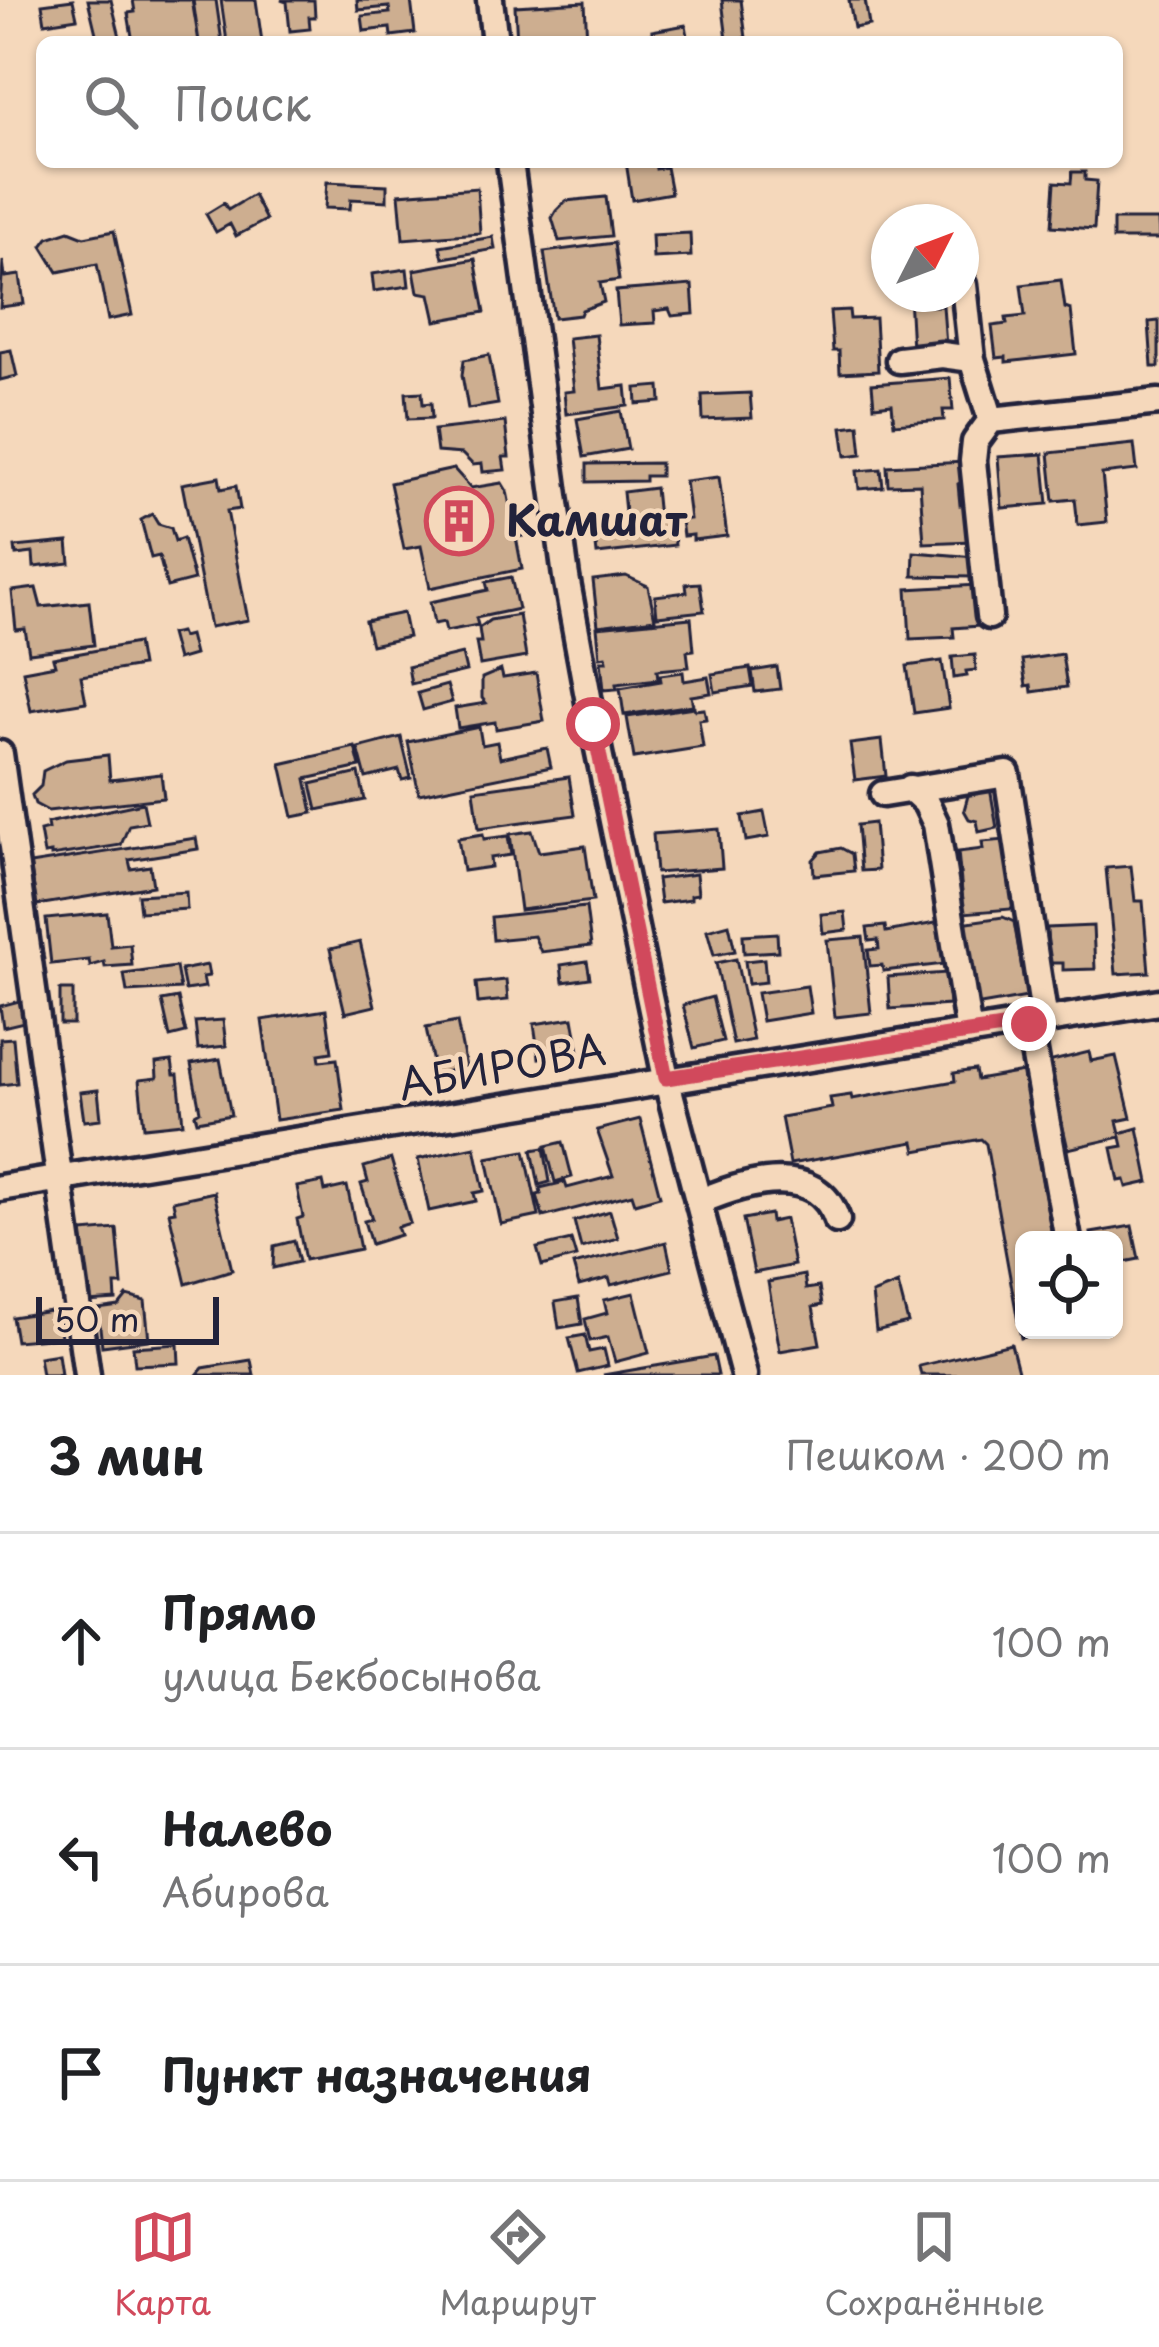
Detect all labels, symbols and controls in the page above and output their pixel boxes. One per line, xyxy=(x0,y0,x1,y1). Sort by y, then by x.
search box xyxy=(36,36,1123,168)
text: Поиск xyxy=(174,68,311,136)
icon: search xyxy=(78,69,144,135)
north arrow xyxy=(871,204,979,312)
building icon: Камшат xyxy=(424,486,494,556)
place label: Камшат xyxy=(506,487,688,550)
route start xyxy=(566,697,620,751)
route end xyxy=(1002,997,1056,1051)
street label: АБИРОВА xyxy=(393,1015,610,1114)
map controls xyxy=(1015,1231,1123,1339)
button: locate xyxy=(1015,1231,1123,1339)
scale bar xyxy=(36,1291,219,1344)
text: 50 m xyxy=(54,1293,140,1343)
text: 3 мин xyxy=(48,1415,205,1492)
text: Пешком · 200 m xyxy=(785,1424,1111,1483)
text: Прямо xyxy=(162,1577,316,1645)
icon: ahead xyxy=(48,1608,114,1674)
text: 100 m xyxy=(992,1611,1111,1670)
text: улица Бекбосынова xyxy=(162,1645,541,1704)
text: Налево xyxy=(162,1793,332,1861)
icon: left xyxy=(48,1824,114,1890)
text: 100 m xyxy=(992,1827,1111,1886)
text: Абирова xyxy=(162,1861,329,1920)
text: Пункт назначения xyxy=(162,2039,592,2107)
icon: arrive xyxy=(48,2040,114,2106)
tab: Карта xyxy=(114,2204,211,2326)
tab: Маршрут xyxy=(440,2204,596,2326)
tab: Сохранённые xyxy=(824,2204,1045,2326)

